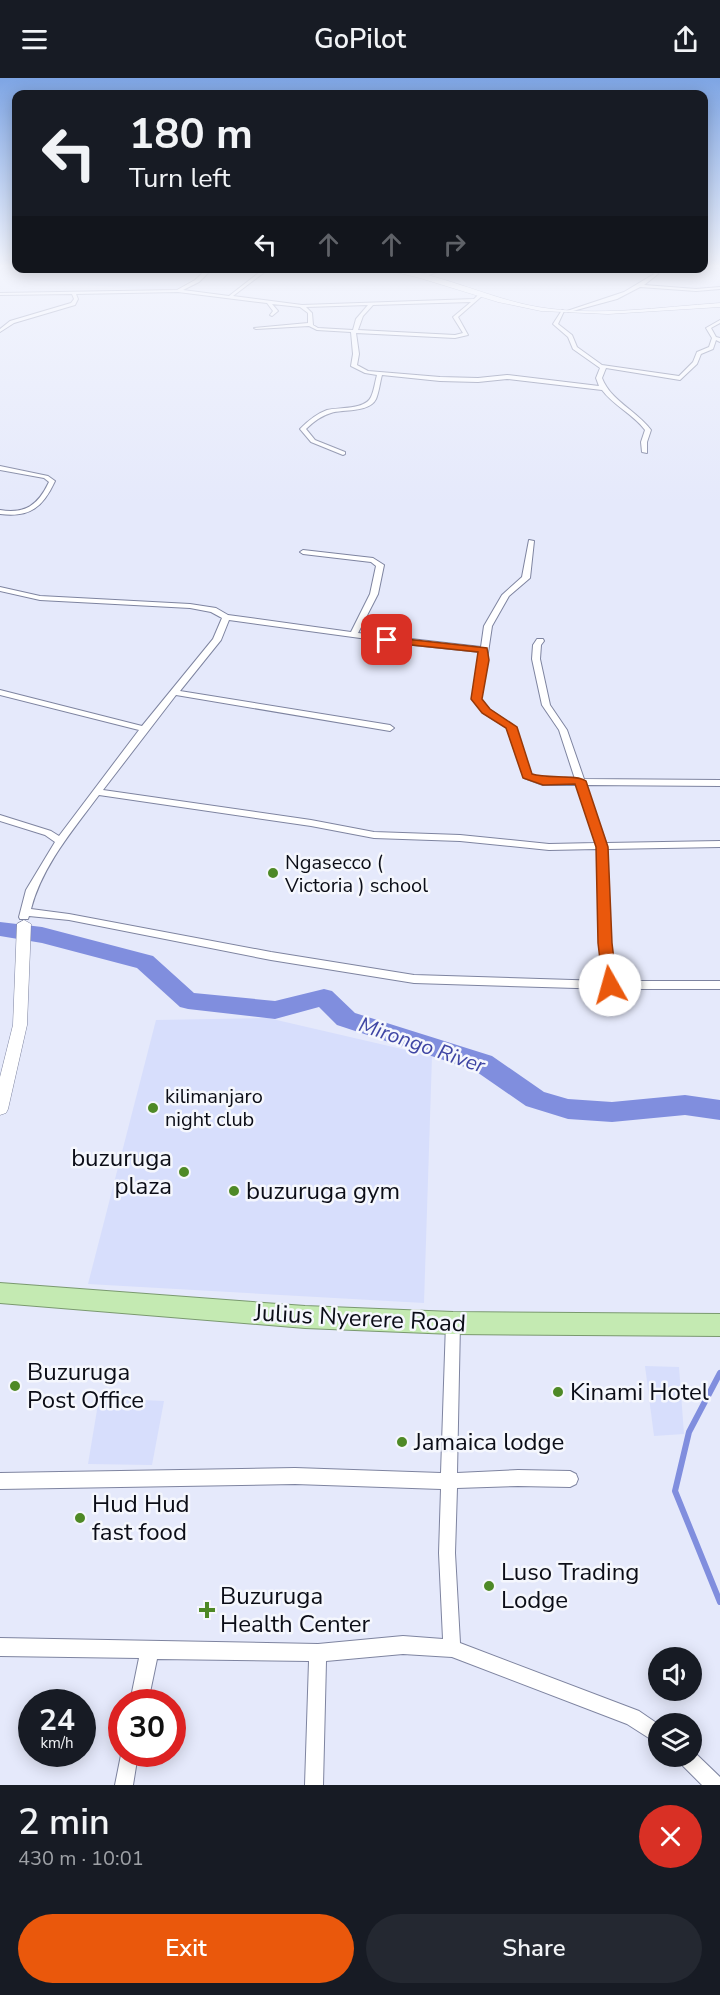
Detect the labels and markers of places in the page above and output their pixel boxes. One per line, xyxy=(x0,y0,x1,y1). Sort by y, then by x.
pin xyxy=(361,614,412,665)
place label: Ngasecco ( Victoria ) school xyxy=(284,849,428,899)
marker: Ngasecco ( Victoria ) school xyxy=(266,866,280,880)
place label: kilimanjaro night club xyxy=(165,1083,263,1133)
marker: kilimanjaro night club xyxy=(146,1101,160,1115)
place label: buzuruga plaza xyxy=(71,1142,172,1202)
marker: buzuruga plaza xyxy=(177,1165,191,1179)
place label: buzuruga gym xyxy=(246,1175,400,1207)
marker: buzuruga gym xyxy=(227,1184,241,1198)
place label: Buzuruga Post Office xyxy=(27,1356,144,1416)
place label: Kinami Hotel xyxy=(570,1376,709,1408)
marker: Buzuruga Post Office xyxy=(8,1379,22,1393)
marker: Kinami Hotel xyxy=(551,1385,565,1399)
place label: Jamaica lodge xyxy=(413,1426,564,1458)
marker: Jamaica lodge xyxy=(395,1435,409,1449)
place label: Hud Hud fast food xyxy=(92,1488,190,1548)
marker: Hud Hud fast food xyxy=(73,1511,87,1525)
place label: Luso Trading Lodge xyxy=(501,1556,639,1616)
marker: Luso Trading Lodge xyxy=(482,1579,496,1593)
place label: Buzuruga Health Center xyxy=(220,1580,371,1640)
marker: Buzuruga Health Center xyxy=(198,1601,216,1619)

